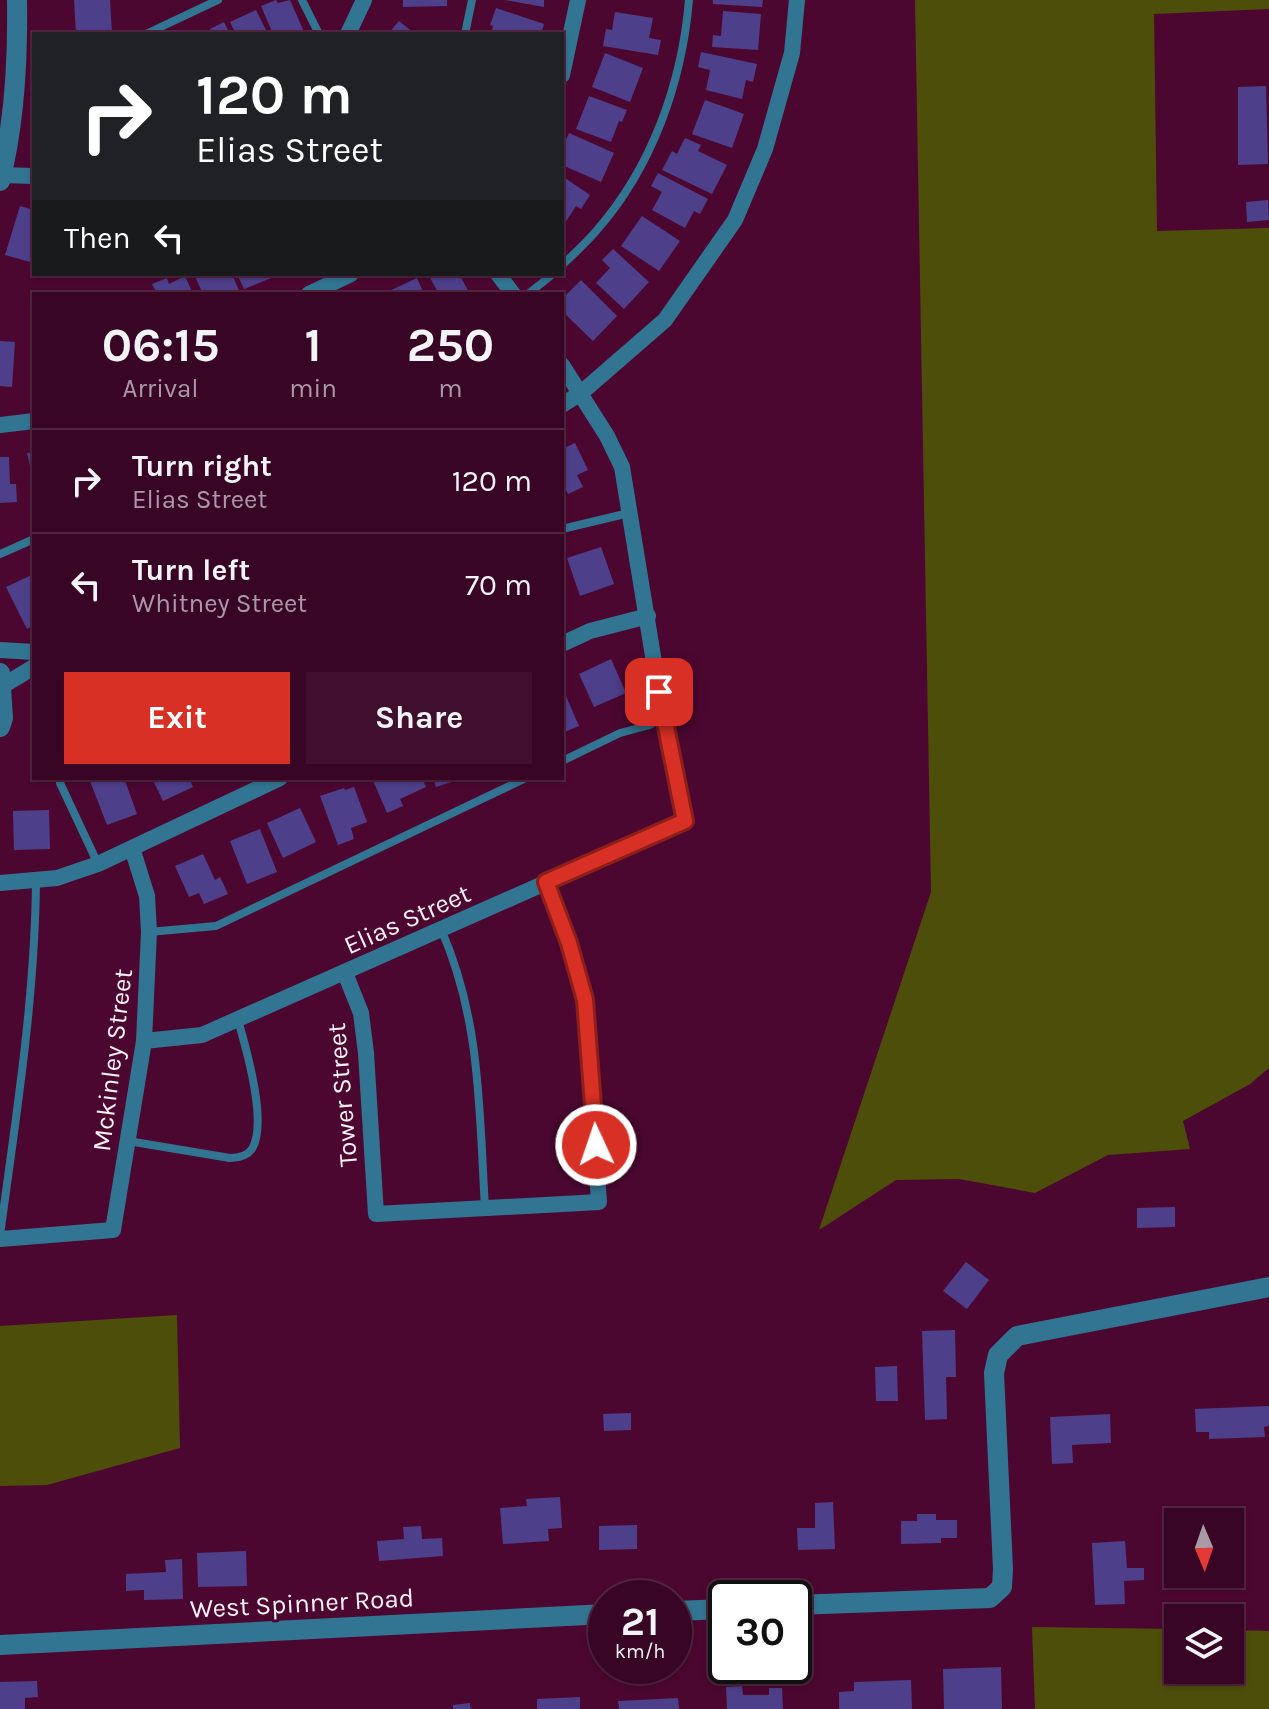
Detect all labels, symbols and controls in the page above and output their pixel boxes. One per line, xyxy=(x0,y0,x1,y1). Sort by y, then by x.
text: 120 m xyxy=(196,62,353,127)
icon: right xyxy=(64,64,168,168)
text: Elias Street xyxy=(196,129,383,171)
icon: left xyxy=(147,216,191,260)
text: Then xyxy=(64,220,131,256)
text: 06:15 xyxy=(102,317,219,373)
text: 1 xyxy=(304,317,322,373)
text: 250 xyxy=(407,317,494,373)
text: Arrival xyxy=(123,373,199,404)
text: min xyxy=(289,373,337,404)
text: m xyxy=(438,373,463,404)
text: Turn right xyxy=(132,448,272,484)
icon: right xyxy=(64,459,108,503)
text: 120 m xyxy=(452,463,532,499)
text: Elias Street xyxy=(132,484,267,515)
text: Turn left xyxy=(132,552,250,588)
icon: left xyxy=(64,563,108,607)
text: 70 m xyxy=(465,567,532,603)
text: Whitney Street xyxy=(132,588,307,619)
pin xyxy=(625,658,693,726)
icon: arrive xyxy=(637,670,681,714)
button: Exit xyxy=(64,672,290,764)
button: Share xyxy=(306,672,532,764)
street label: Elias Street xyxy=(339,878,475,961)
street label: Mckinley Street xyxy=(86,967,139,1153)
street label: Tower Street xyxy=(321,1022,364,1168)
position arrow xyxy=(554,1103,638,1187)
north arrow xyxy=(1164,1508,1244,1588)
map controls xyxy=(1164,1508,1244,1684)
speed limit sign: 30 xyxy=(708,1580,812,1684)
street label: West Spinner Road xyxy=(189,1582,415,1625)
text: 21 xyxy=(621,1598,659,1645)
button: layers xyxy=(1164,1604,1244,1684)
text: km/h xyxy=(615,1640,665,1663)

